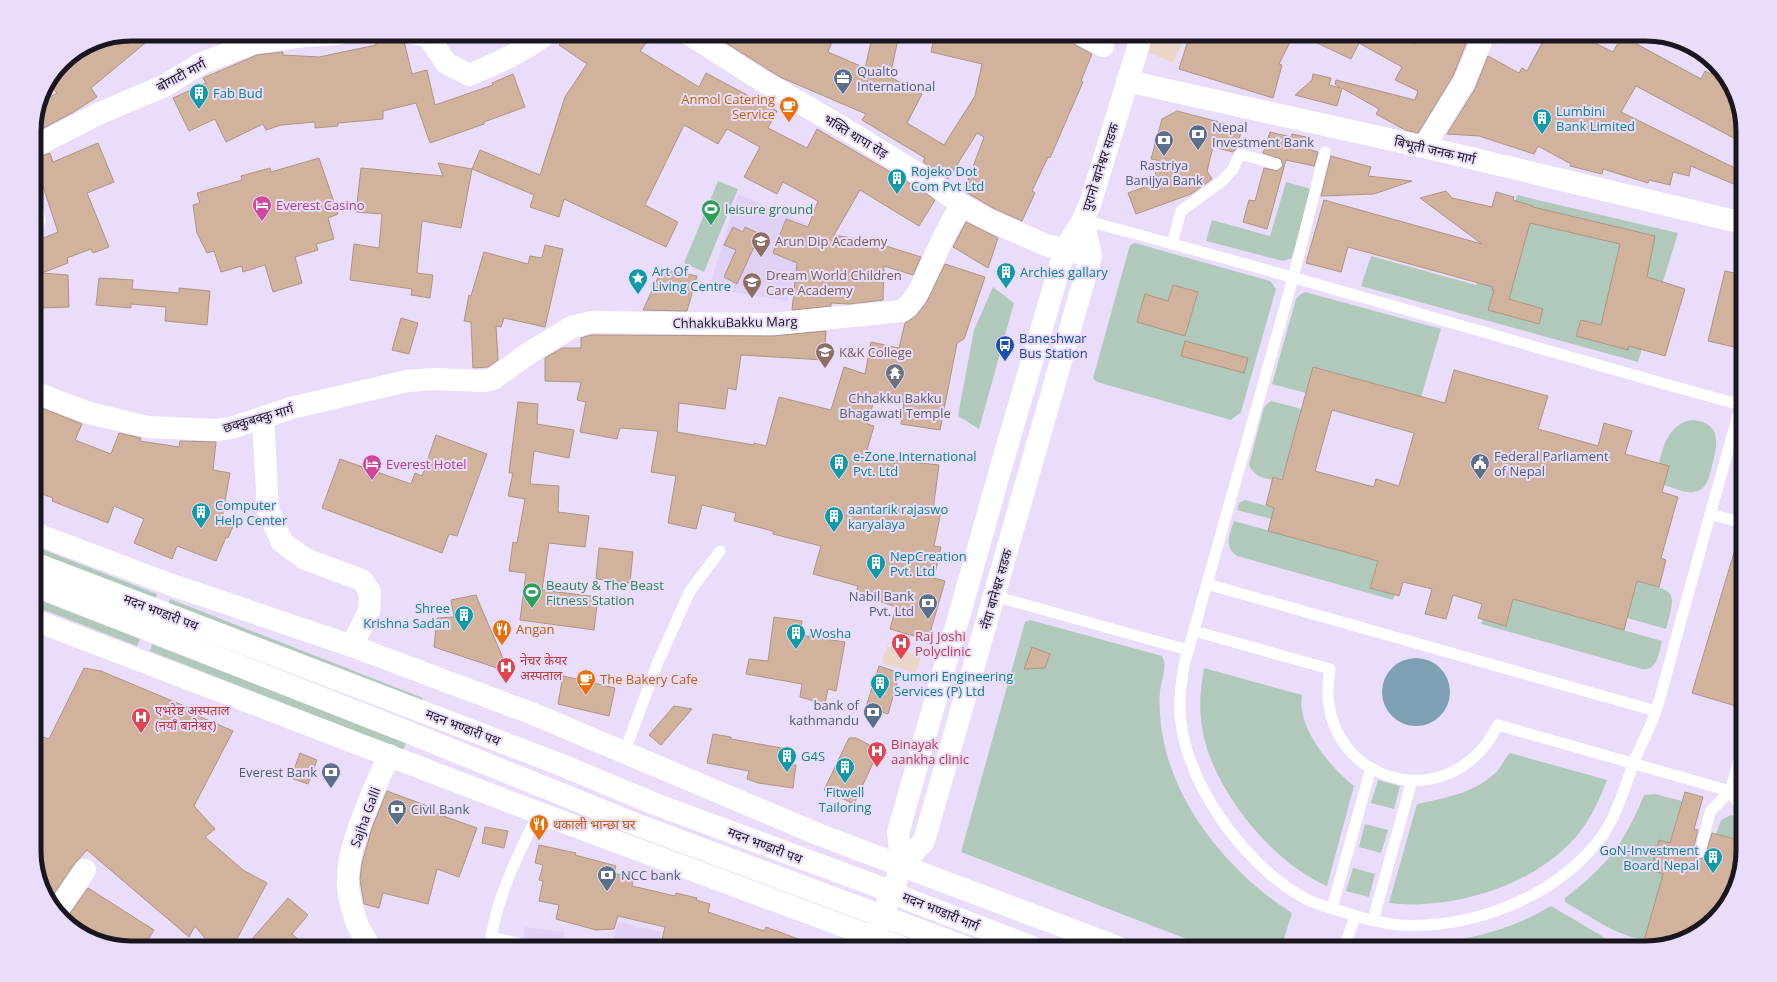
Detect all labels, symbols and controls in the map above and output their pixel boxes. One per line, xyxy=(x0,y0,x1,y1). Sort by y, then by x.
street label: बोगाटी मार्ग xyxy=(153,54,210,95)
place label: Qualto International xyxy=(857,62,935,95)
office icon: Qualto International xyxy=(832,67,854,95)
building icon: Fab Bud xyxy=(188,82,210,110)
place label: Fab Bud xyxy=(213,84,263,102)
place label: Anmol Catering Service xyxy=(681,90,775,123)
cafe icon: Anmol Catering Service xyxy=(778,95,800,123)
place label: Lumbini Bank Limited xyxy=(1556,102,1635,135)
building icon: Lumbini Bank Limited xyxy=(1531,107,1553,135)
street label: भक्ति थापा रोड़ xyxy=(821,110,892,163)
place label: Nepal Investment Bank xyxy=(1212,118,1314,151)
street label: पुरानो बानेश्वर सडक xyxy=(1077,120,1123,213)
bank icon: Nepal Investment Bank xyxy=(1187,123,1209,151)
bank icon: Rastriya Banijya Bank xyxy=(1153,129,1175,157)
street label: बिभूती जनक मार्ग xyxy=(1393,132,1478,168)
place label: Rastriya Banijya Bank xyxy=(1125,156,1203,189)
place label: Rojeko Dot Com Pvt Ltd xyxy=(911,162,984,195)
building icon: Rojeko Dot Com Pvt Ltd xyxy=(886,167,908,195)
hotel icon: Everest Casino xyxy=(251,194,273,222)
place label: Everest Casino xyxy=(276,196,365,214)
sports icon: leisure ground xyxy=(700,198,722,226)
place label: leisure ground xyxy=(725,200,813,218)
school or university icon: Arun Dip Academy xyxy=(750,230,772,258)
place label: Arun Dip Academy xyxy=(775,232,888,250)
building icon: Archies gallary xyxy=(995,261,1017,289)
place label: Art Of Living Centre xyxy=(652,262,731,295)
place label: Archies gallary xyxy=(1020,263,1108,281)
place label: Dream World Children Care Academy xyxy=(766,266,902,299)
place icon: Art Of Living Centre xyxy=(627,267,649,295)
school or university icon: Dream World Children Care Academy xyxy=(741,271,763,299)
street label: ChhakkuBakku Marg xyxy=(672,312,798,332)
place label: Baneshwar Bus Station xyxy=(1019,329,1088,362)
bus stop icon: Baneshwar Bus Station xyxy=(994,334,1016,362)
school or university icon: K&K College xyxy=(814,341,836,369)
place label: K&K College xyxy=(839,343,912,361)
temple icon: Chhakku Bakku Bhagawati Temple xyxy=(884,362,906,390)
place label: Chhakku Bakku Bhagawati Temple xyxy=(839,389,951,422)
street label: छक्कुबक्कु मार्ग xyxy=(221,399,296,437)
place label: e-Zone International Pvt. Ltd xyxy=(853,447,977,480)
place label: Federal Parliament of Nepal xyxy=(1494,447,1609,480)
building icon: e-Zone International Pvt. Ltd xyxy=(828,452,850,480)
public building icon: Federal Parliament of Nepal xyxy=(1469,452,1491,480)
hotel icon: Everest Hotel xyxy=(361,453,383,481)
place label: Everest Hotel xyxy=(386,455,466,473)
place label: Computer Help Center xyxy=(215,496,288,529)
place label: aantarik rajaswo karyalaya xyxy=(848,500,948,533)
building icon: Computer Help Center xyxy=(190,501,212,529)
building icon: aantarik rajaswo karyalaya xyxy=(823,505,845,533)
street label: नँया बानेश्वर सडक xyxy=(976,546,1016,631)
place label: NepCreation Pvt. Ltd xyxy=(890,547,967,580)
building icon: NepCreation Pvt. Ltd xyxy=(865,552,887,580)
place label: Beauty & The Beast Fitness Station xyxy=(546,576,664,609)
sports icon: Beauty & The Beast Fitness Station xyxy=(521,581,543,609)
place label: Nabil Bank Pvt. Ltd xyxy=(849,587,914,620)
street label: मदन भण्डारी पथ xyxy=(121,590,202,635)
bank icon: Nabil Bank Pvt. Ltd xyxy=(917,592,939,620)
place label: Shree Krishna Sadan xyxy=(363,599,450,632)
building icon: Shree Krishna Sadan xyxy=(453,604,475,632)
restaurant icon: Angan xyxy=(491,618,513,646)
place label: Angan xyxy=(516,620,554,638)
building icon: Wosha xyxy=(785,622,807,650)
place label: Wosha xyxy=(810,624,851,642)
place label: Raj Joshi Polyclinic xyxy=(915,627,971,660)
hospital icon: Raj Joshi Polyclinic xyxy=(890,632,912,660)
place label: नेचर केयर अस्पताल xyxy=(520,651,568,684)
hospital icon: नेचर केयर अस्पताल xyxy=(495,656,517,684)
place label: Pumori Engineering Services (P) Ltd xyxy=(894,667,1013,700)
cafe icon: The Bakery Cafe xyxy=(575,668,597,696)
place label: The Bakery Cafe xyxy=(600,670,698,688)
building icon: Pumori Engineering Services (P) Ltd xyxy=(869,672,891,700)
place label: bank of kathmandu xyxy=(789,696,860,729)
place label: एभरेष्ट अस्पताल (नयाँ बानेश्वर) xyxy=(155,701,230,734)
bank icon: bank of kathmandu xyxy=(862,701,884,729)
street label: मदन भण्डारी पथ xyxy=(423,705,504,750)
hospital icon: एभरेष्ट अस्पताल (नयाँ बानेश्वर) xyxy=(130,706,152,734)
place label: Binayak aankha clinic xyxy=(891,735,969,768)
hospital icon: Binayak aankha clinic xyxy=(866,740,888,768)
building icon: G4S xyxy=(776,745,798,773)
place label: G4S xyxy=(801,747,825,765)
building icon: Fitwell Tailoring xyxy=(834,756,856,784)
bank icon: Everest Bank xyxy=(320,761,342,789)
place label: Everest Bank xyxy=(239,763,317,781)
place label: Fitwell Tailoring xyxy=(819,783,871,816)
street label: Sajha Galli xyxy=(346,784,384,850)
bank icon: Civil Bank xyxy=(386,798,408,826)
place label: Civil Bank xyxy=(411,800,469,818)
restaurant icon: थकाली भान्छा घर xyxy=(528,813,550,841)
place label: थकाली भान्छा घर xyxy=(553,815,636,833)
street label: मदन भण्डारी पथ xyxy=(725,823,806,868)
place label: GoN-Investment Board Nepal xyxy=(1600,841,1699,874)
building icon: GoN-Investment Board Nepal xyxy=(1702,846,1724,874)
bank icon: NCC bank xyxy=(596,864,618,892)
place label: NCC bank xyxy=(621,866,681,884)
street label: मदन भण्डारी मार्ग xyxy=(900,887,983,935)

